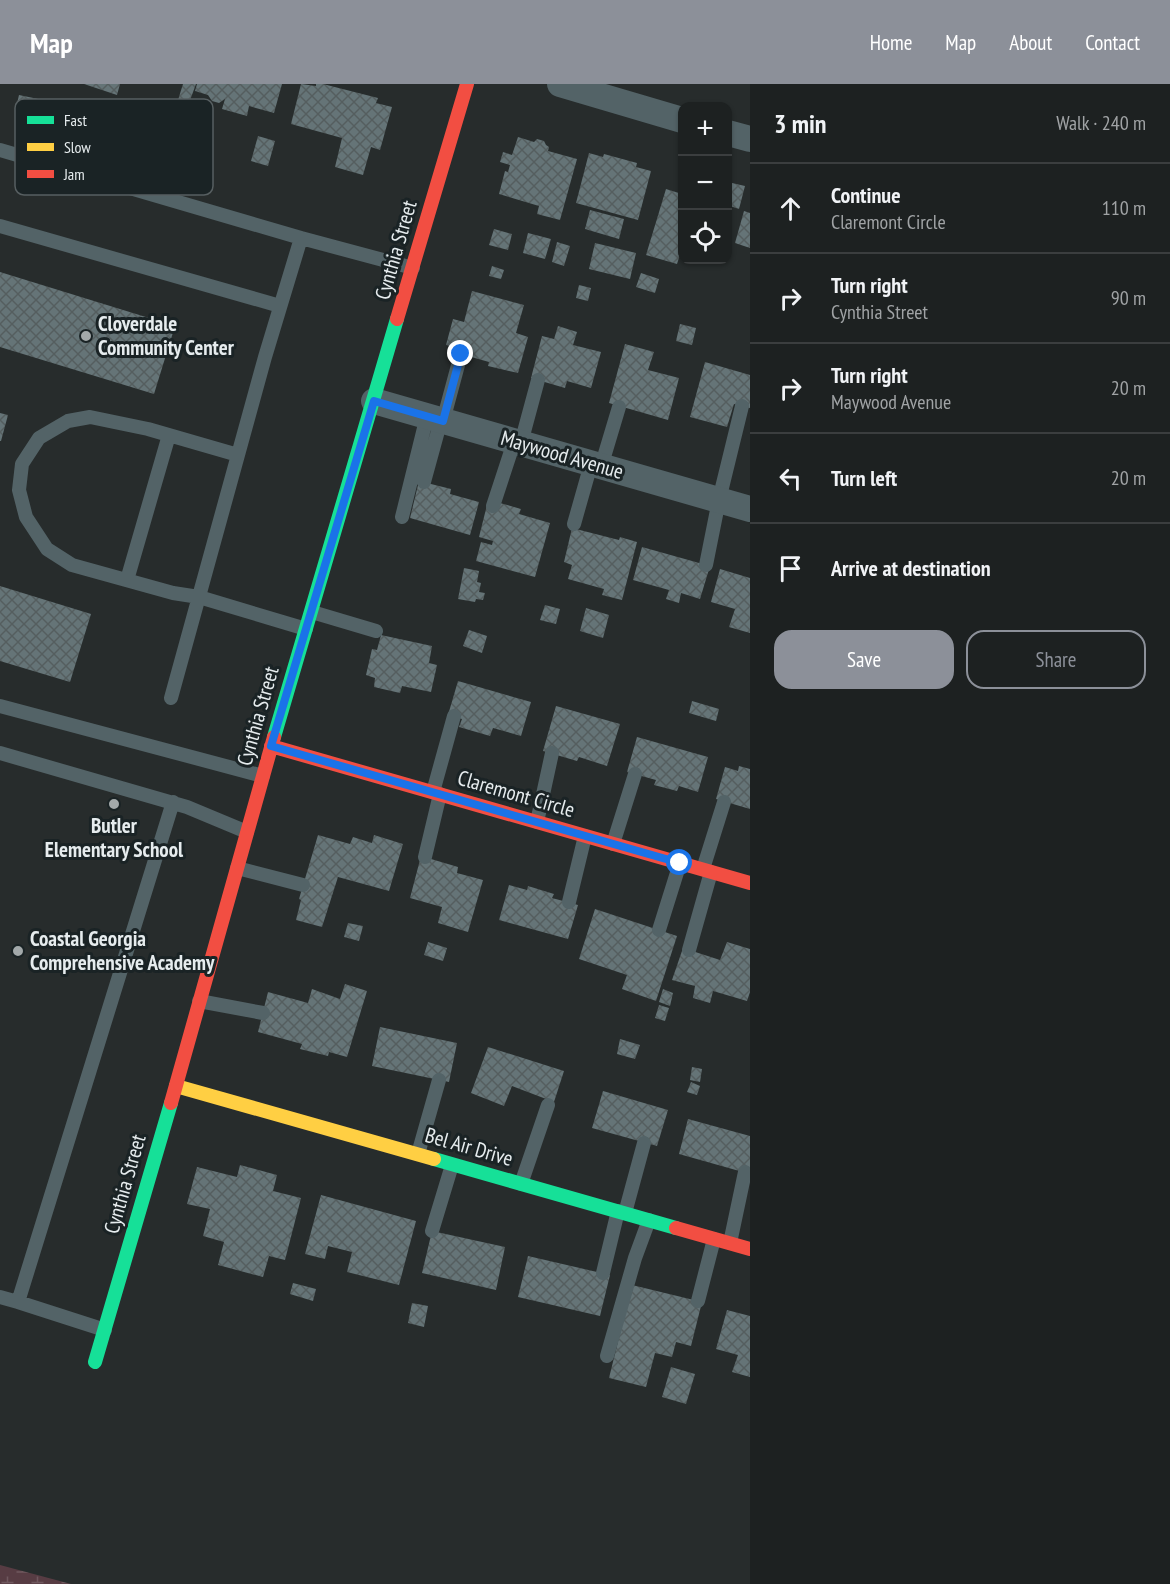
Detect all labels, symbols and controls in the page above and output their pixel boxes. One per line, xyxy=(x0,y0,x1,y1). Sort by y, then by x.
text: Map xyxy=(30,24,73,61)
text: Home xyxy=(870,29,912,56)
text: Map xyxy=(945,29,976,56)
text: About xyxy=(1009,29,1052,56)
text: Contact xyxy=(1085,29,1140,56)
legend xyxy=(15,99,213,195)
map controls xyxy=(678,102,732,264)
button: + xyxy=(678,102,732,156)
text: 3 min xyxy=(774,107,827,140)
text: Fast xyxy=(64,110,87,130)
text: Walk · 240 m xyxy=(1056,110,1146,136)
text: Slow xyxy=(64,137,91,157)
button: − xyxy=(678,156,732,210)
text: Jam xyxy=(63,164,85,184)
text: Continue xyxy=(831,181,901,209)
icon: ahead xyxy=(774,192,807,225)
text: 110 m xyxy=(1102,195,1146,221)
street label: Cynthia Street xyxy=(369,197,423,303)
text: Claremont Circle xyxy=(831,209,946,235)
button: locate xyxy=(678,210,732,264)
text: Turn right xyxy=(831,271,908,299)
icon: right xyxy=(774,282,807,315)
text: 90 m xyxy=(1111,285,1146,311)
text: Cynthia Street xyxy=(831,299,928,325)
place label: Cloverdale Community Center xyxy=(98,310,235,361)
marker: Cloverdale Community Center xyxy=(79,329,93,343)
route end xyxy=(447,340,473,366)
text: Turn right xyxy=(831,361,908,389)
icon: right xyxy=(774,372,807,405)
text: 20 m xyxy=(1111,375,1146,401)
text: Maywood Avenue xyxy=(831,389,951,415)
street label: Maywood Avenue xyxy=(498,424,627,485)
icon: left xyxy=(774,462,807,495)
text: Turn left xyxy=(831,464,897,492)
text: 20 m xyxy=(1111,465,1146,491)
icon: arrive xyxy=(774,552,807,585)
text: Arrive at destination xyxy=(831,554,991,582)
button: Save xyxy=(774,630,954,689)
button: Share xyxy=(966,630,1146,689)
street label: Cynthia Street xyxy=(231,663,285,769)
street label: Claremont Circle xyxy=(455,764,578,823)
marker: Butler Elementary School xyxy=(107,797,121,811)
place label: Butler Elementary School xyxy=(45,812,184,863)
route start xyxy=(666,849,692,875)
place label: Coastal Georgia Comprehensive Academy xyxy=(30,925,215,976)
marker: Coastal Georgia Comprehensive Academy xyxy=(11,944,25,958)
street label: Bel Air Drive xyxy=(422,1121,516,1172)
street label: Cynthia Street xyxy=(98,1131,152,1237)

